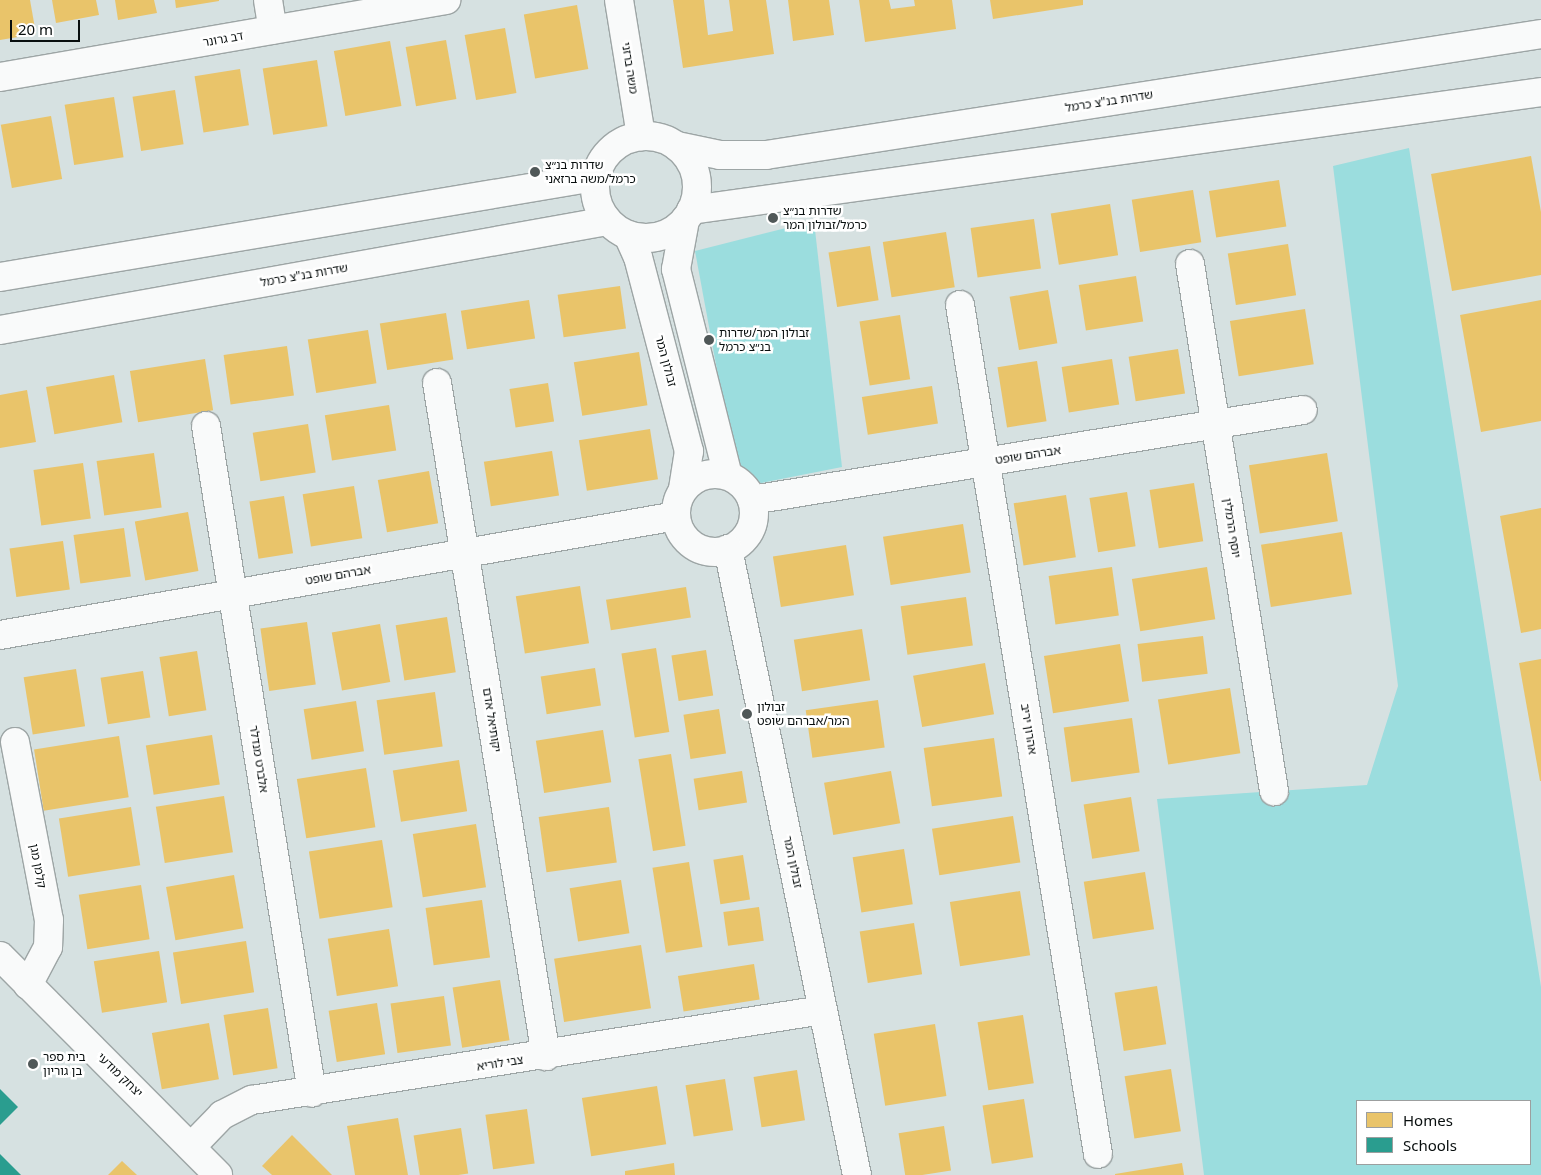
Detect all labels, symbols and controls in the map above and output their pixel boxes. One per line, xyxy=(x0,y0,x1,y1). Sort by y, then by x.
scale bar xyxy=(12,10,82,42)
text: 20 m xyxy=(18,19,53,39)
street label: דב גרונר xyxy=(201,28,245,50)
street label: משה ברזני xyxy=(619,41,641,95)
street label: שדרות בנ"צ כרמל xyxy=(1064,87,1154,115)
place label: שדרות בנ״צ כרמל/משה ברזאני xyxy=(545,158,636,186)
marker: שדרות בנ״צ כרמל/משה ברזאני xyxy=(529,166,541,178)
place label: שדרות בנ״צ כרמל/זבולון המר xyxy=(783,204,867,232)
marker: שדרות בנ״צ כרמל/זבולון המר xyxy=(767,212,779,224)
street label: שדרות בנ"צ כרמל xyxy=(259,260,349,290)
place label: זבולון המר/שדרות בנ״צ כרמל xyxy=(719,326,809,354)
street label: זבולון המר xyxy=(652,334,680,388)
marker: זבולון המר/שדרות בנ״צ כרמל xyxy=(703,334,715,346)
street label: אברהם שופט xyxy=(994,443,1062,467)
street label: יוסף הרמלין xyxy=(1220,497,1244,559)
street label: אברהם שופט xyxy=(304,562,372,588)
street label: יקותיאל אדם xyxy=(480,687,504,753)
place label: זבולון המר/אברהם שופט xyxy=(757,700,849,728)
street label: אהרון יריב xyxy=(1018,703,1040,755)
marker: זבולון המר/אברהם שופט xyxy=(741,708,753,720)
street label: אלברט מנדלר xyxy=(247,724,271,794)
street label: זבולון המר xyxy=(780,835,806,889)
street label: קלמן מגן xyxy=(27,842,49,890)
place label: בית ספר בן גוריון xyxy=(43,1050,86,1078)
street label: יצחק מודעי xyxy=(94,1050,146,1100)
street label: צבי לוריא xyxy=(476,1052,524,1074)
marker: בית ספר בן גוריון xyxy=(27,1058,39,1070)
legend xyxy=(1356,1100,1531,1165)
text: Homes xyxy=(1403,1110,1453,1130)
text: Schools xyxy=(1403,1135,1457,1155)

